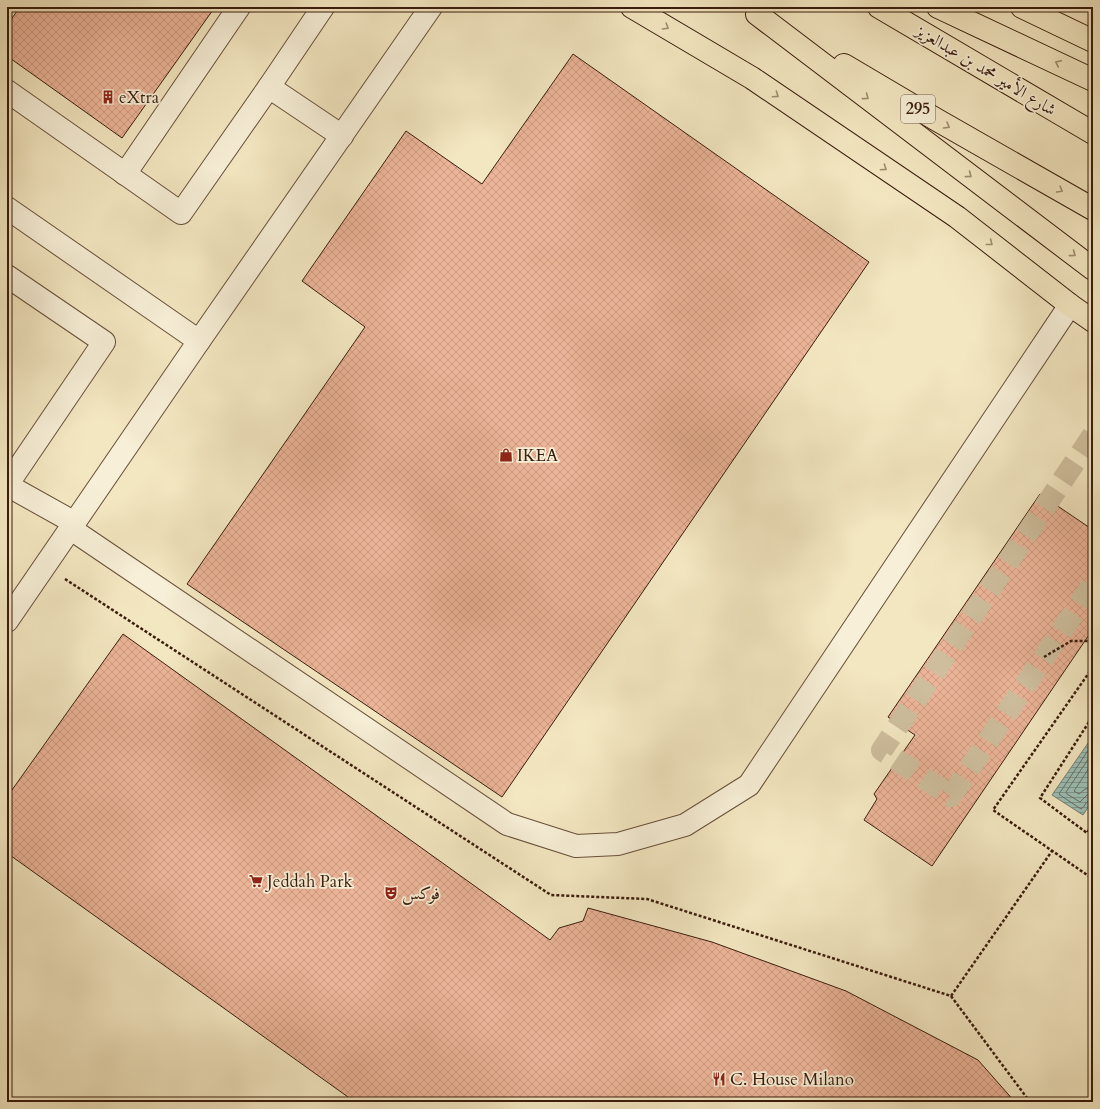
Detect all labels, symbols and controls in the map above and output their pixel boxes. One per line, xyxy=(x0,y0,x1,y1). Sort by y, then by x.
street label: شارع الأمير محمد بن عبدالعزيز xyxy=(909,18,1060,123)
one-way arrow xyxy=(662,22,669,29)
one-way arrow xyxy=(1054,60,1062,68)
place label: eXtra xyxy=(119,86,160,109)
building icon: eXtra xyxy=(100,89,116,105)
one-way arrow xyxy=(772,90,779,97)
one-way arrow xyxy=(861,92,868,99)
road number: 295 xyxy=(901,95,935,123)
one-way arrow xyxy=(943,122,950,129)
one-way arrow xyxy=(880,163,887,171)
one-way arrow xyxy=(965,171,972,178)
one-way arrow xyxy=(1056,186,1063,193)
one-way arrow xyxy=(986,238,993,246)
one-way arrow xyxy=(1068,249,1075,256)
place label: IKEA xyxy=(517,444,559,467)
shop icon: IKEA xyxy=(498,447,514,463)
place label: Jeddah Park xyxy=(264,870,353,893)
supermarket icon: Jeddah Park xyxy=(248,873,264,889)
place label: فوكس xyxy=(402,882,440,905)
theatre icon: فوكس xyxy=(383,885,399,901)
place label: C. House Milano xyxy=(730,1068,854,1091)
restaurant icon: C. House Milano xyxy=(711,1071,727,1087)

